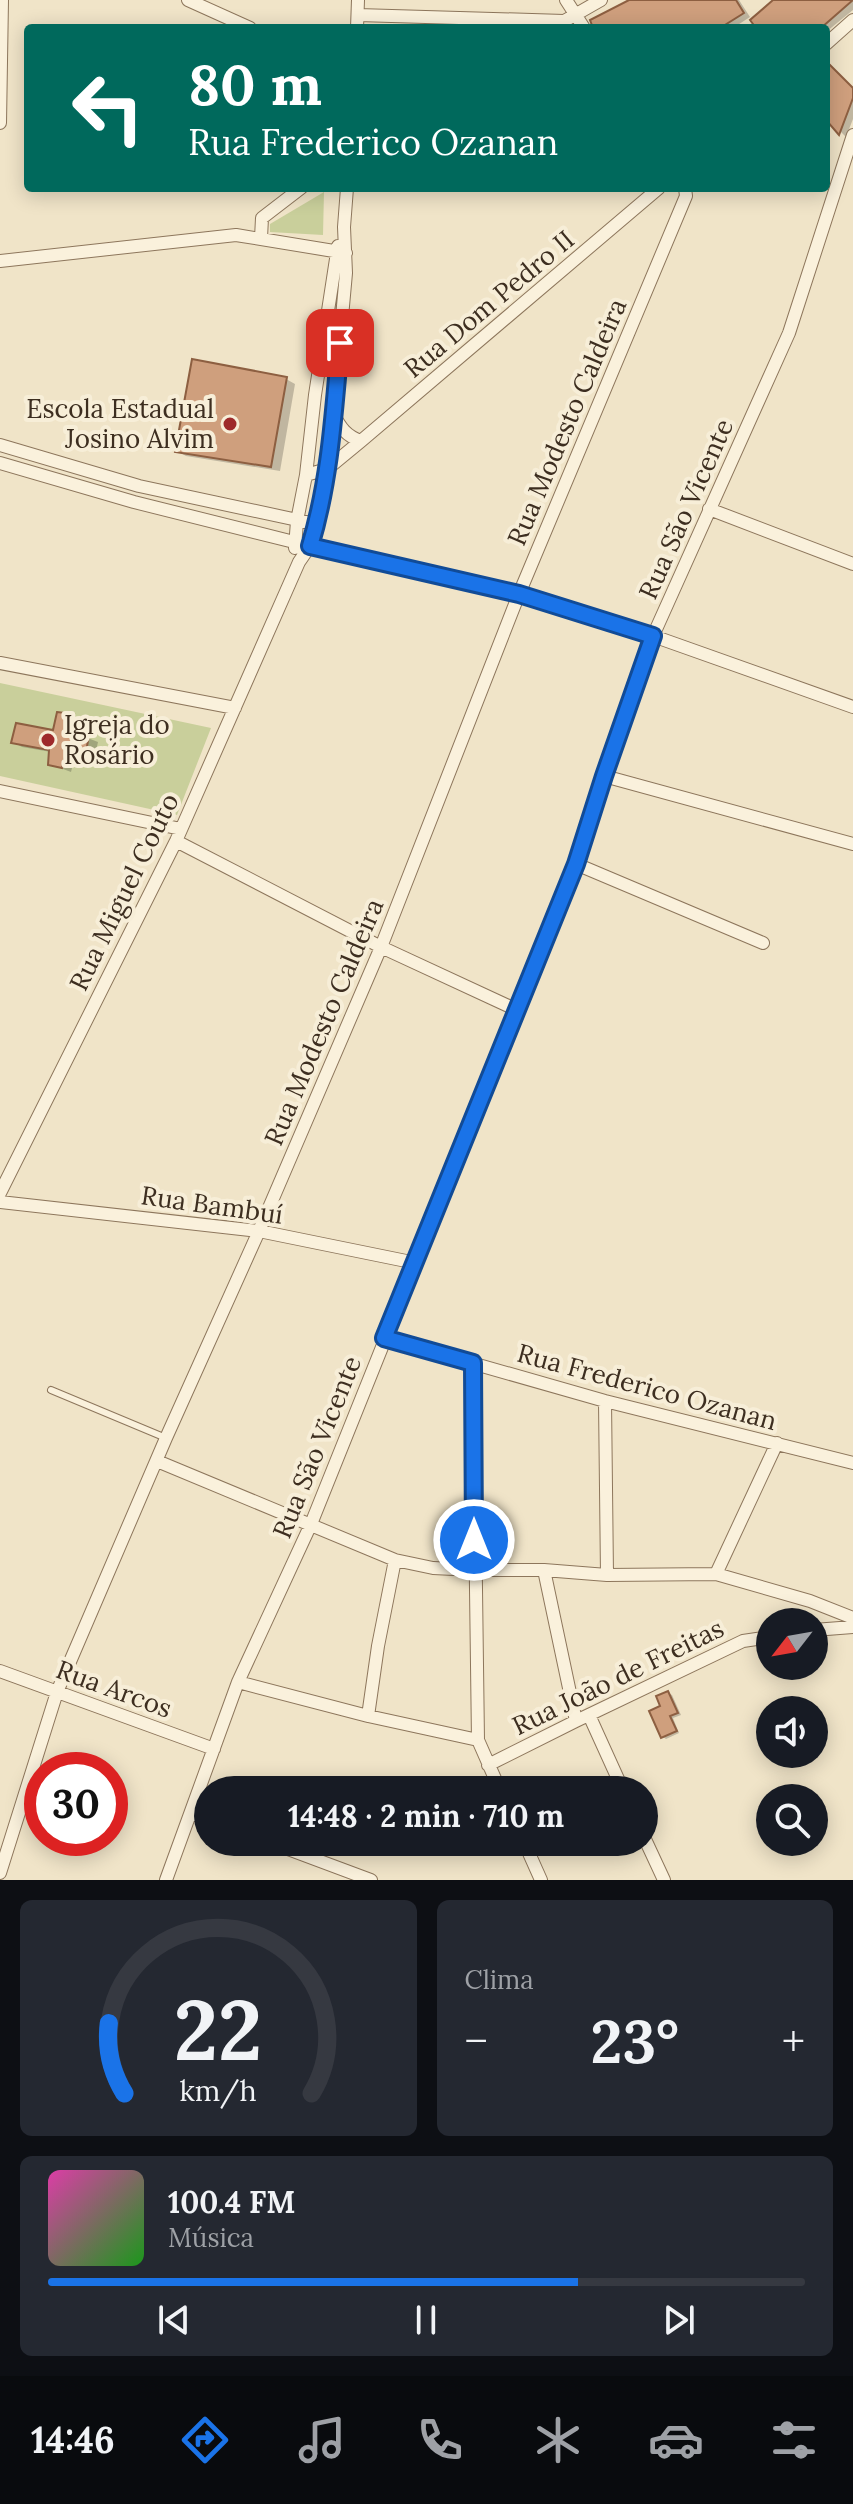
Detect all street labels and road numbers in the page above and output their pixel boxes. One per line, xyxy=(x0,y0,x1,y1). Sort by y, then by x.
street label: Rua Dom Pedro II xyxy=(397,223,581,384)
street label: Rua Modesto Caldeira xyxy=(500,293,633,550)
street label: Rua São Vicente xyxy=(631,414,740,604)
street label: Rua Miguel Couto xyxy=(62,788,186,996)
street label: Rua Modesto Caldeira xyxy=(257,893,390,1150)
street label: Rua Bambuí xyxy=(139,1178,285,1231)
street label: Rua Frederico Ozanan xyxy=(514,1336,781,1437)
street label: Rua São Vicente xyxy=(265,1351,368,1543)
street label: Rua João de Freitas xyxy=(507,1611,729,1742)
street label: Rua Arcos xyxy=(52,1652,176,1725)

